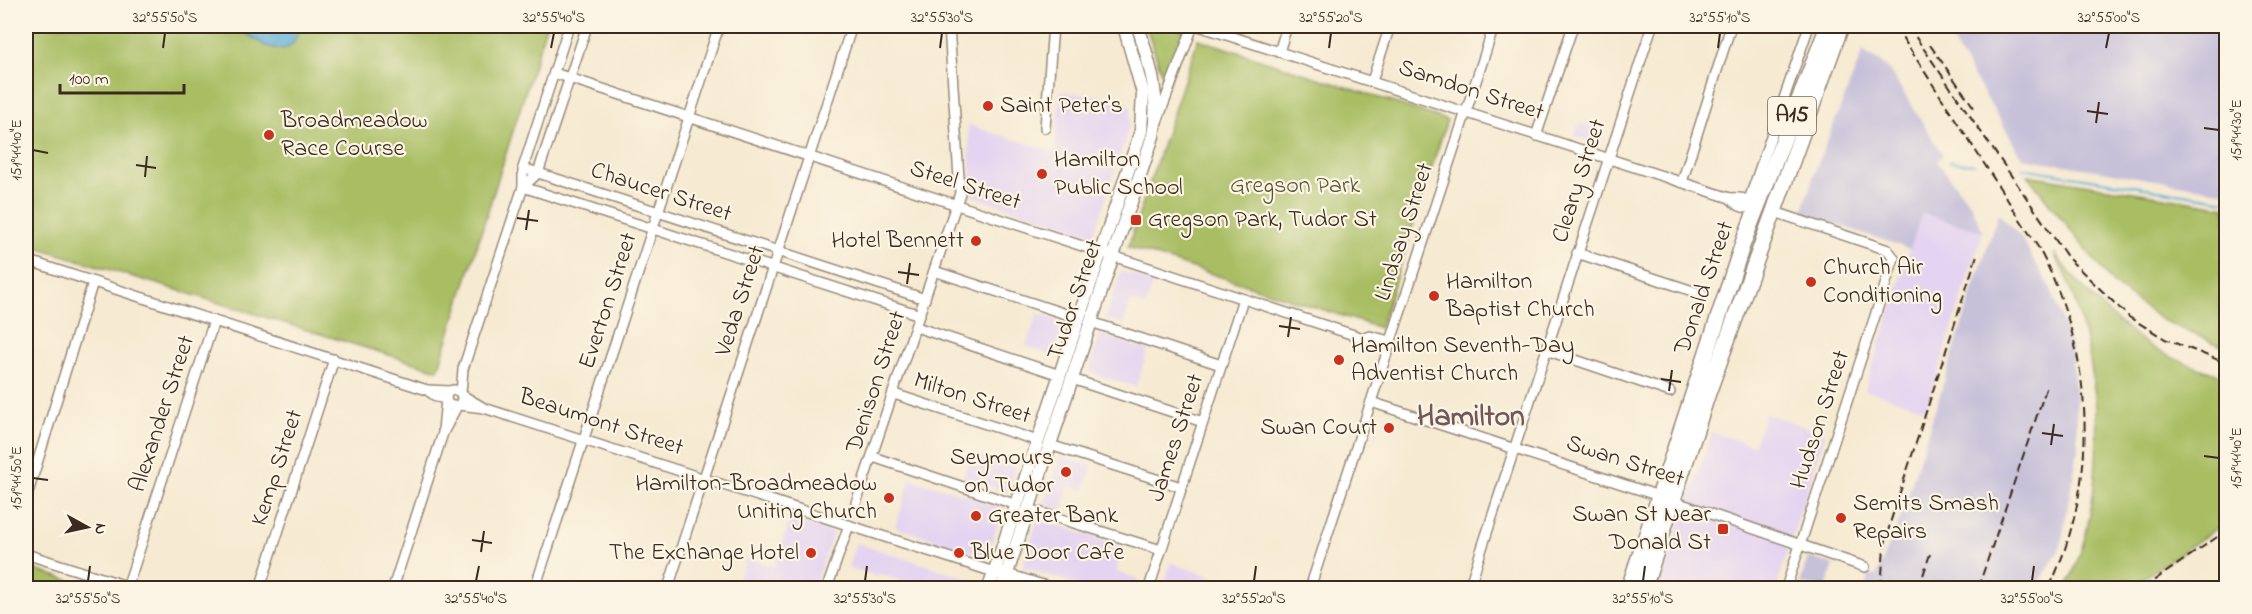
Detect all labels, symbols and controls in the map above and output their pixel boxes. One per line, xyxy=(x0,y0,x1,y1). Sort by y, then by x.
text: 32°55'50"S xyxy=(133,7,198,29)
text: 32°55'40"S xyxy=(523,7,585,29)
text: 32°55'30"S xyxy=(911,7,973,29)
text: 32°55'20"S xyxy=(1299,7,1363,29)
text: 32°55'10"S xyxy=(1690,7,1751,29)
text: 32°55'00"S xyxy=(2078,7,2141,29)
street label: Samdon Street xyxy=(1394,51,1548,131)
scale bar xyxy=(60,57,184,95)
text: 100 m xyxy=(69,67,109,93)
place label: Saint Peter's xyxy=(1000,89,1123,124)
road number: A15 xyxy=(1768,97,1816,135)
marker: Saint Peter's xyxy=(981,99,995,113)
text: 151°44'30"E xyxy=(2226,99,2248,161)
place label: Broadmeadow Race Course xyxy=(280,104,428,167)
street label: Cleary Street xyxy=(1544,115,1617,248)
text: 151°44'40"E xyxy=(6,119,28,181)
marker: Broadmeadow Race Course xyxy=(262,128,276,142)
place label: Hamilton Public School xyxy=(1054,143,1183,206)
street label: Steel Street xyxy=(905,152,1025,220)
street label: Chaucer Street xyxy=(586,154,736,232)
street label: Lindsay Street xyxy=(1366,158,1445,306)
marker: Hamilton Public School xyxy=(1035,167,1049,181)
park label: Gregson Park xyxy=(1230,169,1360,204)
place label: Gregson Park, Tudor St xyxy=(1148,203,1377,238)
marker: Gregson Park, Tudor St xyxy=(1129,213,1143,227)
street label: Donald Street xyxy=(1666,217,1744,360)
place label: Hotel Bennett xyxy=(831,224,964,259)
street label: Everton Street xyxy=(570,228,648,374)
marker: Hotel Bennett xyxy=(969,234,983,248)
street label: Tudor Street xyxy=(1039,235,1113,365)
street label: Veda Street xyxy=(706,241,775,362)
place label: Church Air Conditioning xyxy=(1823,251,1942,314)
place label: Hamilton Baptist Church xyxy=(1445,265,1595,328)
marker: Church Air Conditioning xyxy=(1804,275,1818,289)
marker: Hamilton Baptist Church xyxy=(1427,289,1441,303)
street label: Denison Street xyxy=(837,306,916,459)
place label: Hamilton Seventh-Day Adventist Church xyxy=(1351,329,1574,392)
street label: Alexander Street xyxy=(121,331,205,497)
street label: Hudson Street xyxy=(1782,346,1860,494)
marker: Hamilton Seventh-Day Adventist Church xyxy=(1332,353,1346,367)
street label: Milton Street xyxy=(909,364,1035,434)
street label: James Street xyxy=(1140,369,1214,507)
street label: Beaumont Street xyxy=(513,380,688,466)
district label: Hamilton xyxy=(1417,396,1525,440)
street label: Kemp Street xyxy=(243,405,313,531)
place label: Swan Court xyxy=(1260,411,1377,446)
marker: Swan Court xyxy=(1382,421,1396,435)
street label: Swan Street xyxy=(1561,426,1689,498)
text: 151°44'40"E xyxy=(2226,427,2248,489)
place label: Seymours on Tudor xyxy=(950,441,1055,504)
text: 151°44'50"E xyxy=(6,446,28,510)
marker: Seymours on Tudor xyxy=(1059,465,1073,479)
place label: Hamilton-Broadmeadow Uniting Church xyxy=(635,467,877,530)
place label: Semits Smash Repairs xyxy=(1853,487,1999,550)
marker: Hamilton-Broadmeadow Uniting Church xyxy=(882,491,896,505)
north arrow xyxy=(57,497,117,557)
place label: Swan St Near Donald St xyxy=(1572,498,1712,561)
place label: Greater Bank xyxy=(988,499,1118,534)
marker: Greater Bank xyxy=(969,509,983,523)
marker: Semits Smash Repairs xyxy=(1834,511,1848,525)
text: N xyxy=(87,522,113,536)
marker: Swan St Near Donald St xyxy=(1716,522,1730,536)
place label: The Exchange Hotel xyxy=(609,536,799,571)
place label: Blue Door Cafe xyxy=(970,536,1124,571)
marker: The Exchange Hotel xyxy=(804,546,818,560)
marker: Blue Door Cafe xyxy=(952,546,966,560)
text: 32°55'50"S xyxy=(56,588,121,610)
text: 32°55'40"S xyxy=(445,588,507,610)
text: 32°55'30"S xyxy=(834,588,896,610)
text: 32°55'20"S xyxy=(1222,588,1286,610)
text: 32°55'10"S xyxy=(1613,588,1674,610)
text: 32°55'00"S xyxy=(2001,588,2064,610)

